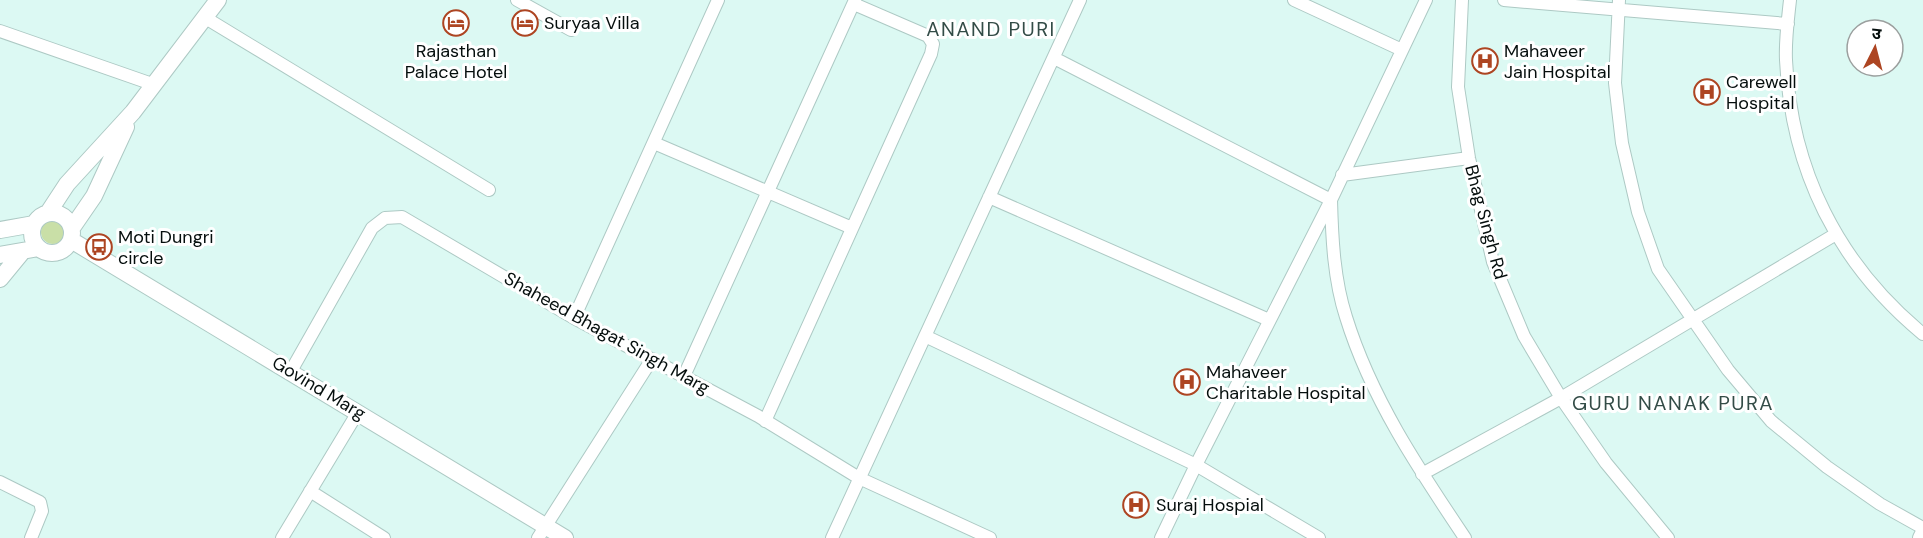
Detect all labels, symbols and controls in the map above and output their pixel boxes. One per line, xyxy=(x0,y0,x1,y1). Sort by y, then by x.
hotel icon: Rajasthan Palace Hotel xyxy=(441,8,471,38)
hotel icon: Suryaa Villa xyxy=(510,8,540,38)
place label: Suryaa Villa xyxy=(544,11,639,35)
district label: ANAND PURI xyxy=(926,16,1056,42)
north arrow xyxy=(1845,18,1905,78)
text: उ xyxy=(1871,23,1883,45)
place label: Rajasthan Palace Hotel xyxy=(405,39,507,84)
place label: Mahaveer Jain Hospital xyxy=(1504,39,1611,84)
hospital icon: Mahaveer Jain Hospital xyxy=(1470,46,1500,76)
place label: Carewell Hospital xyxy=(1726,70,1797,115)
hospital icon: Carewell Hospital xyxy=(1692,77,1722,107)
street label: Bhag Singh Rd xyxy=(1459,162,1513,282)
place label: Moti Dungri circle xyxy=(118,225,214,270)
bus stop icon: Moti Dungri circle xyxy=(84,232,114,262)
street label: Shaheed Bhagat Singh Marg xyxy=(500,266,714,400)
street label: Govind Marg xyxy=(268,351,370,425)
place label: Mahaveer Charitable Hospital xyxy=(1206,360,1366,405)
hospital icon: Mahaveer Charitable Hospital xyxy=(1172,367,1202,397)
district label: GURU NANAK PURA xyxy=(1572,390,1774,416)
hospital icon: Suraj Hospial xyxy=(1121,490,1151,520)
place label: Suraj Hospial xyxy=(1156,493,1264,517)

